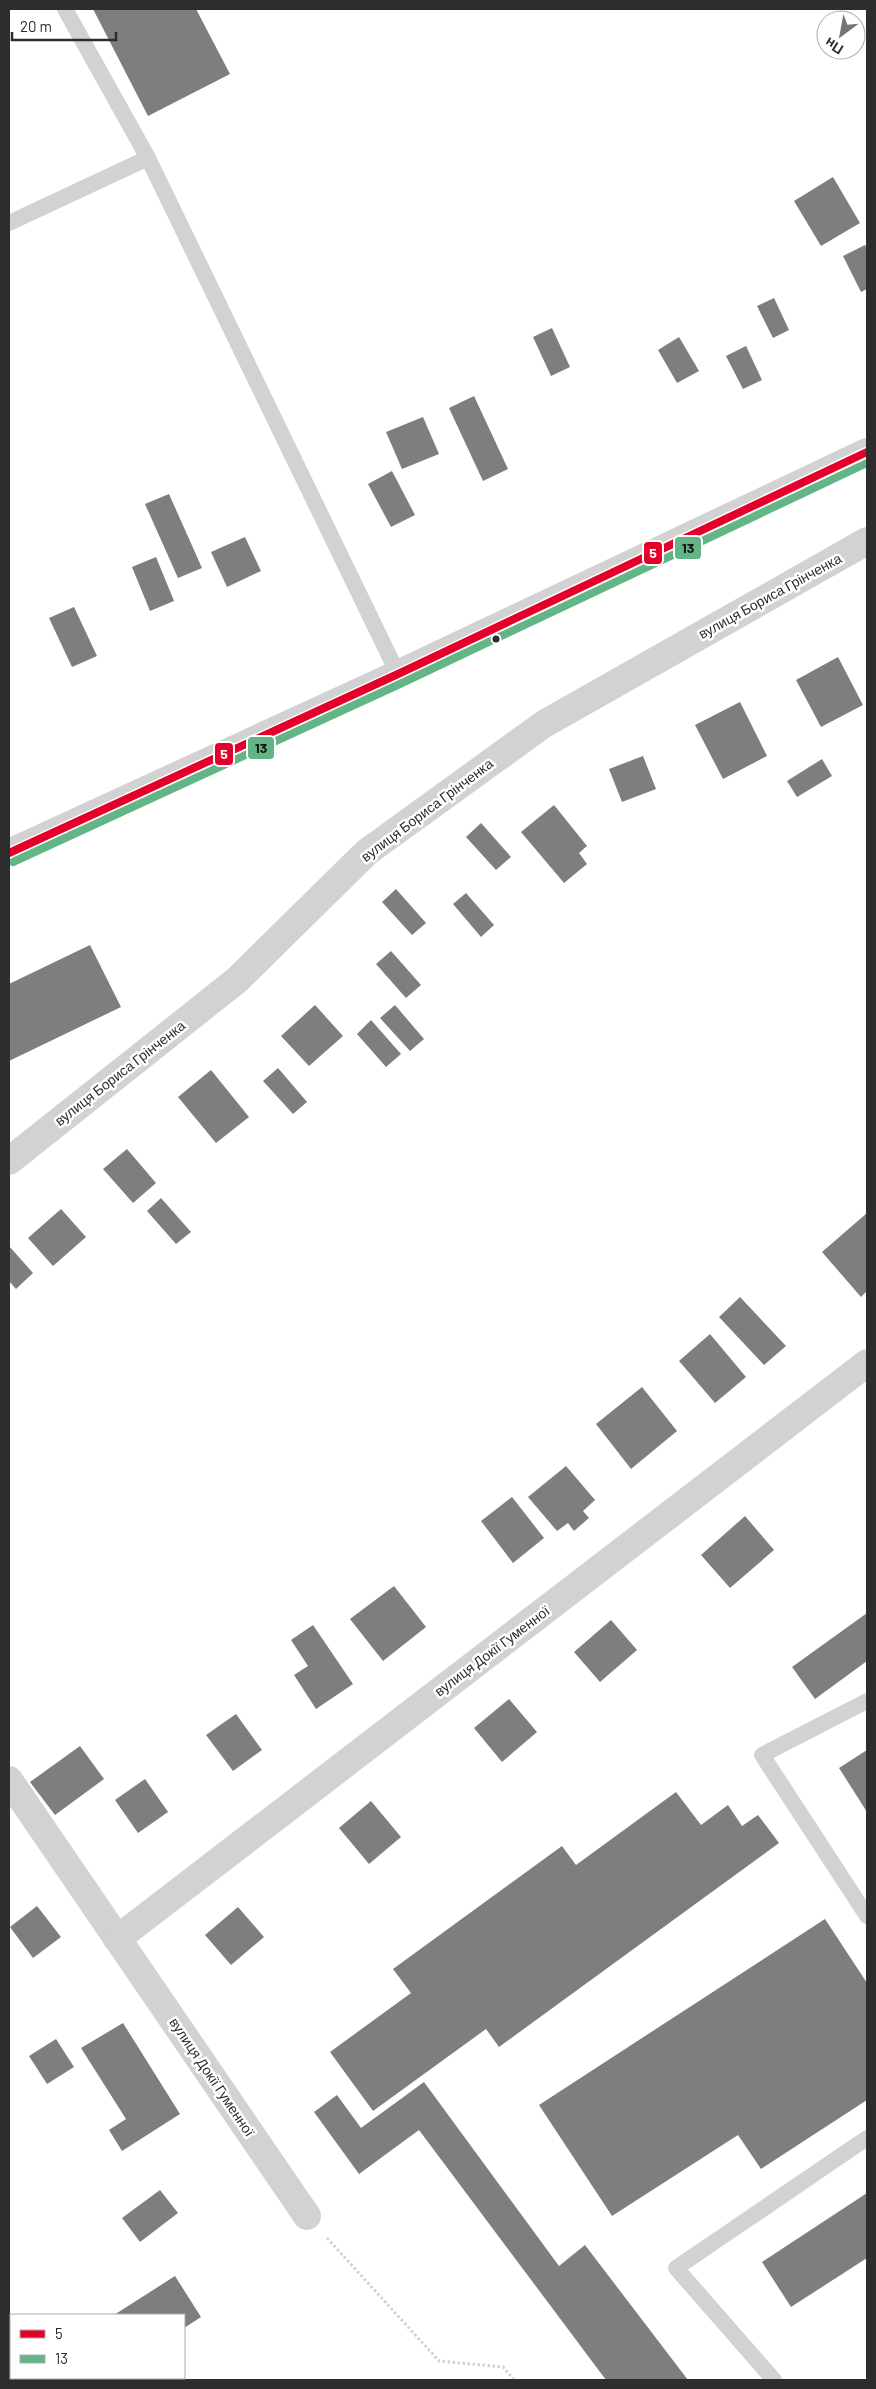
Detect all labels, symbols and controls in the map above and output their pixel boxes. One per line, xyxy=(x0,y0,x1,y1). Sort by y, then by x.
scale bar xyxy=(12,10,116,42)
north arrow xyxy=(816,10,866,60)
text: 20 m xyxy=(20,17,52,35)
text: Пн xyxy=(821,34,846,59)
line badge: 13 xyxy=(674,536,702,560)
text: 13 xyxy=(682,539,694,556)
line badge: 5 xyxy=(643,541,663,565)
text: 5 xyxy=(649,544,657,561)
street label: вулиця Бориса Грінченка xyxy=(695,549,844,642)
unlabelled marker xyxy=(491,634,501,644)
line badge: 13 xyxy=(247,736,275,760)
text: 13 xyxy=(255,739,267,756)
line badge: 5 xyxy=(214,742,234,766)
text: 5 xyxy=(220,745,228,762)
street label: вулиця Бориса Грінченка xyxy=(357,754,496,865)
street label: вулиця Бориса Грінченка xyxy=(51,1016,188,1129)
street label: вулиця Докії Гуменної xyxy=(431,1602,553,1699)
street label: вулиця Докії Гуменної xyxy=(166,2014,259,2139)
legend xyxy=(10,2314,185,2379)
text: 5 xyxy=(55,2324,63,2342)
text: 13 xyxy=(55,2349,68,2367)

